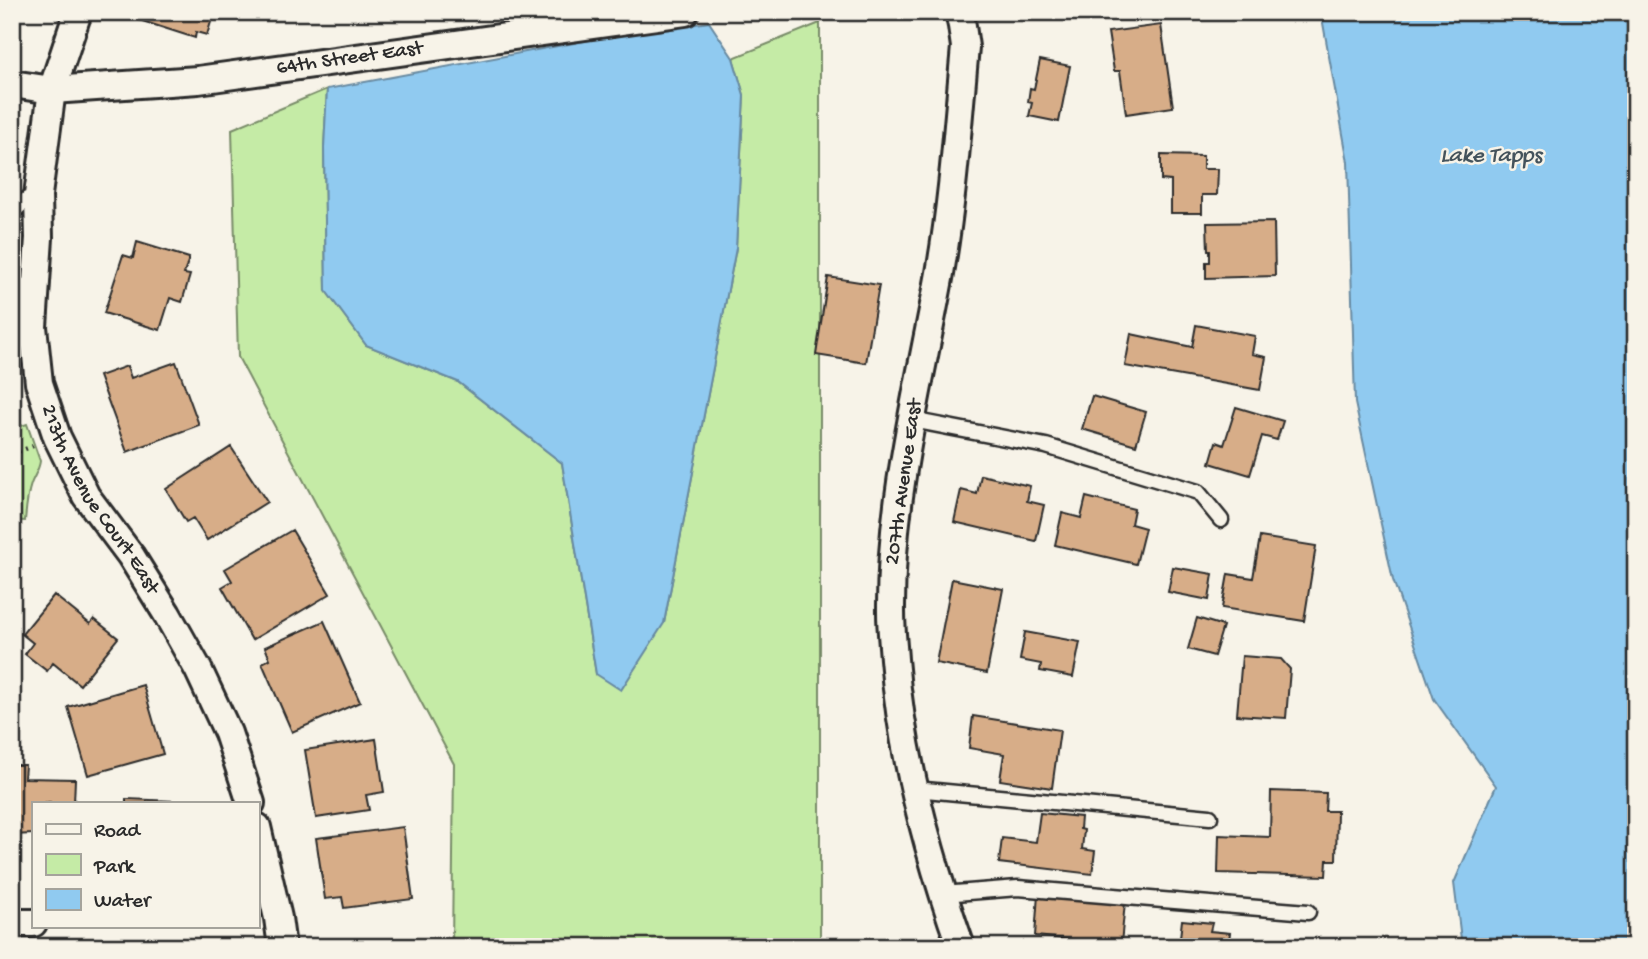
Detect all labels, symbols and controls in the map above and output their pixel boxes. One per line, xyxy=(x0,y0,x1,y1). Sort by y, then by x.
street label: 64th Street East xyxy=(275,36,427,81)
water label: Lake Tapps xyxy=(1440,143,1544,170)
street label: 207th Avenue East xyxy=(881,395,929,566)
street label: 213th Avenue Court East xyxy=(35,402,166,601)
legend xyxy=(32,802,259,928)
text: Road xyxy=(94,820,142,845)
text: Park xyxy=(93,856,137,881)
text: Water xyxy=(94,890,152,915)

